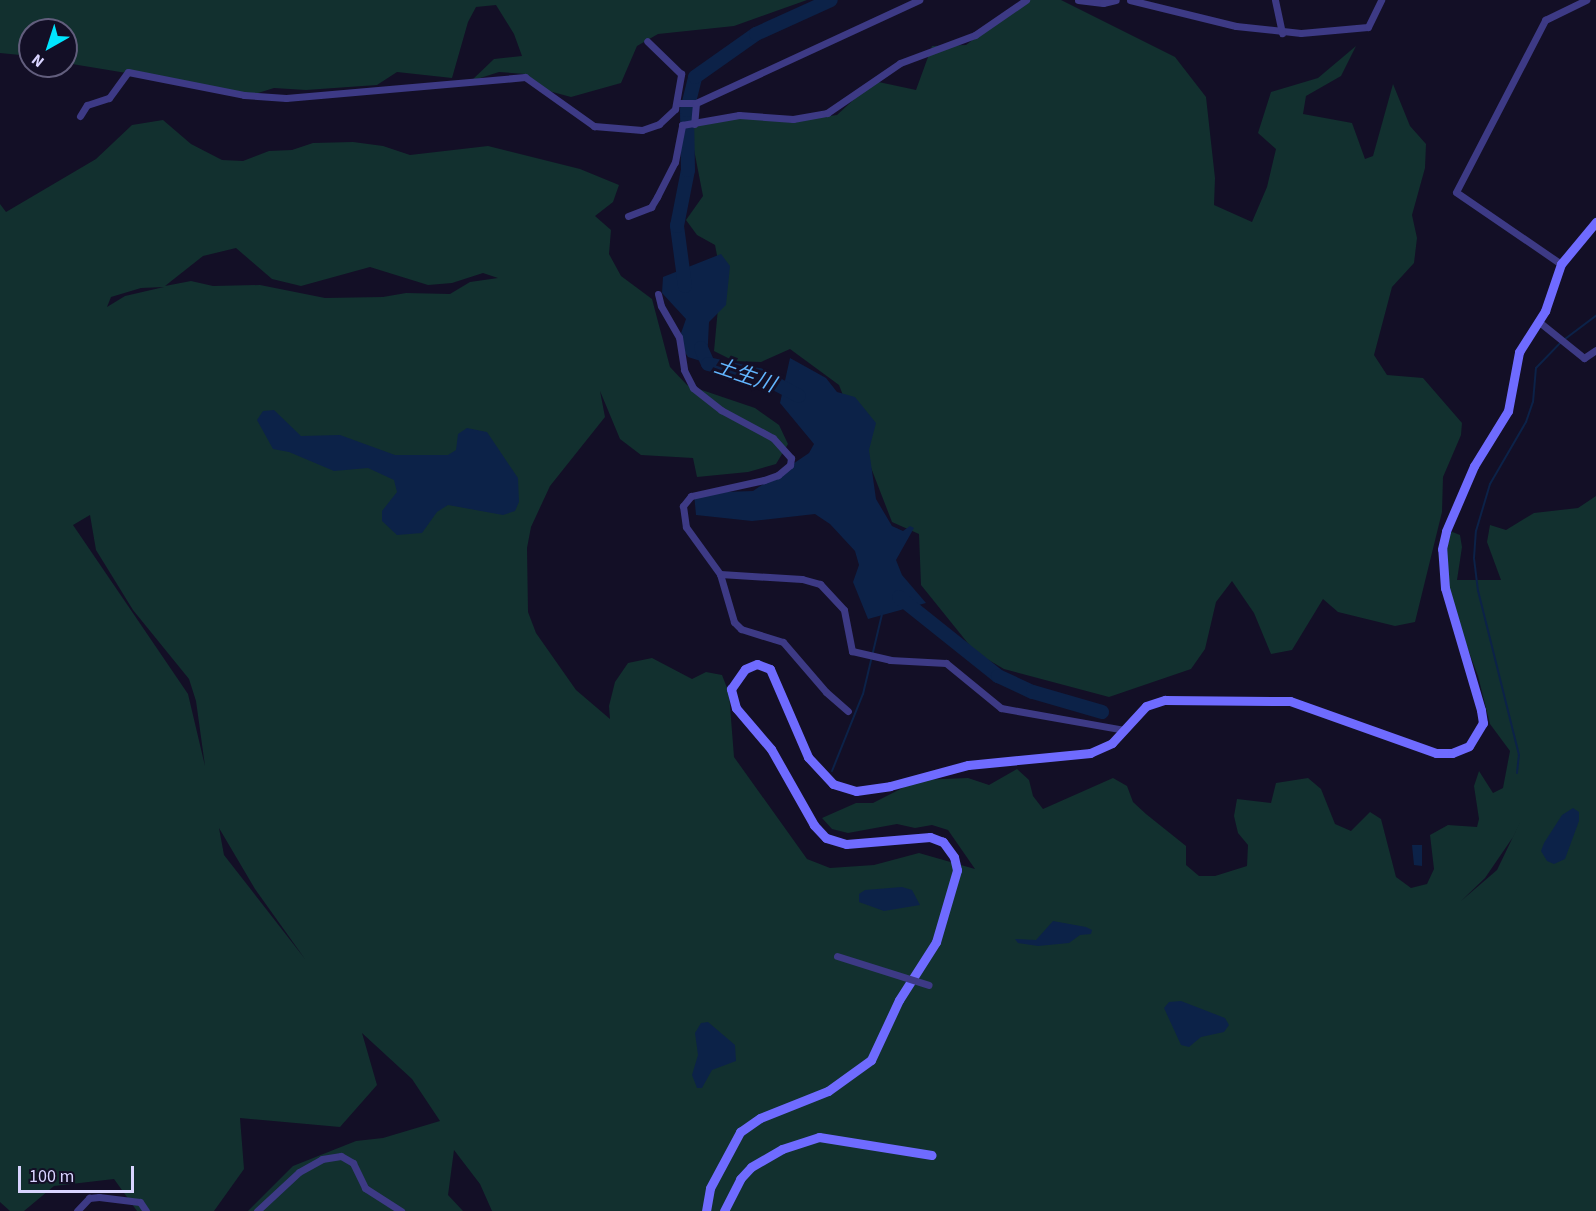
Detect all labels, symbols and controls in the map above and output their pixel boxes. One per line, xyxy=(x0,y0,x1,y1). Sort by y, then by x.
north arrow xyxy=(18,18,78,78)
text: N xyxy=(27,49,49,72)
water label: 土生川 xyxy=(711,353,779,397)
scale bar xyxy=(21,1154,136,1192)
text: 100 m xyxy=(29,1164,74,1189)

